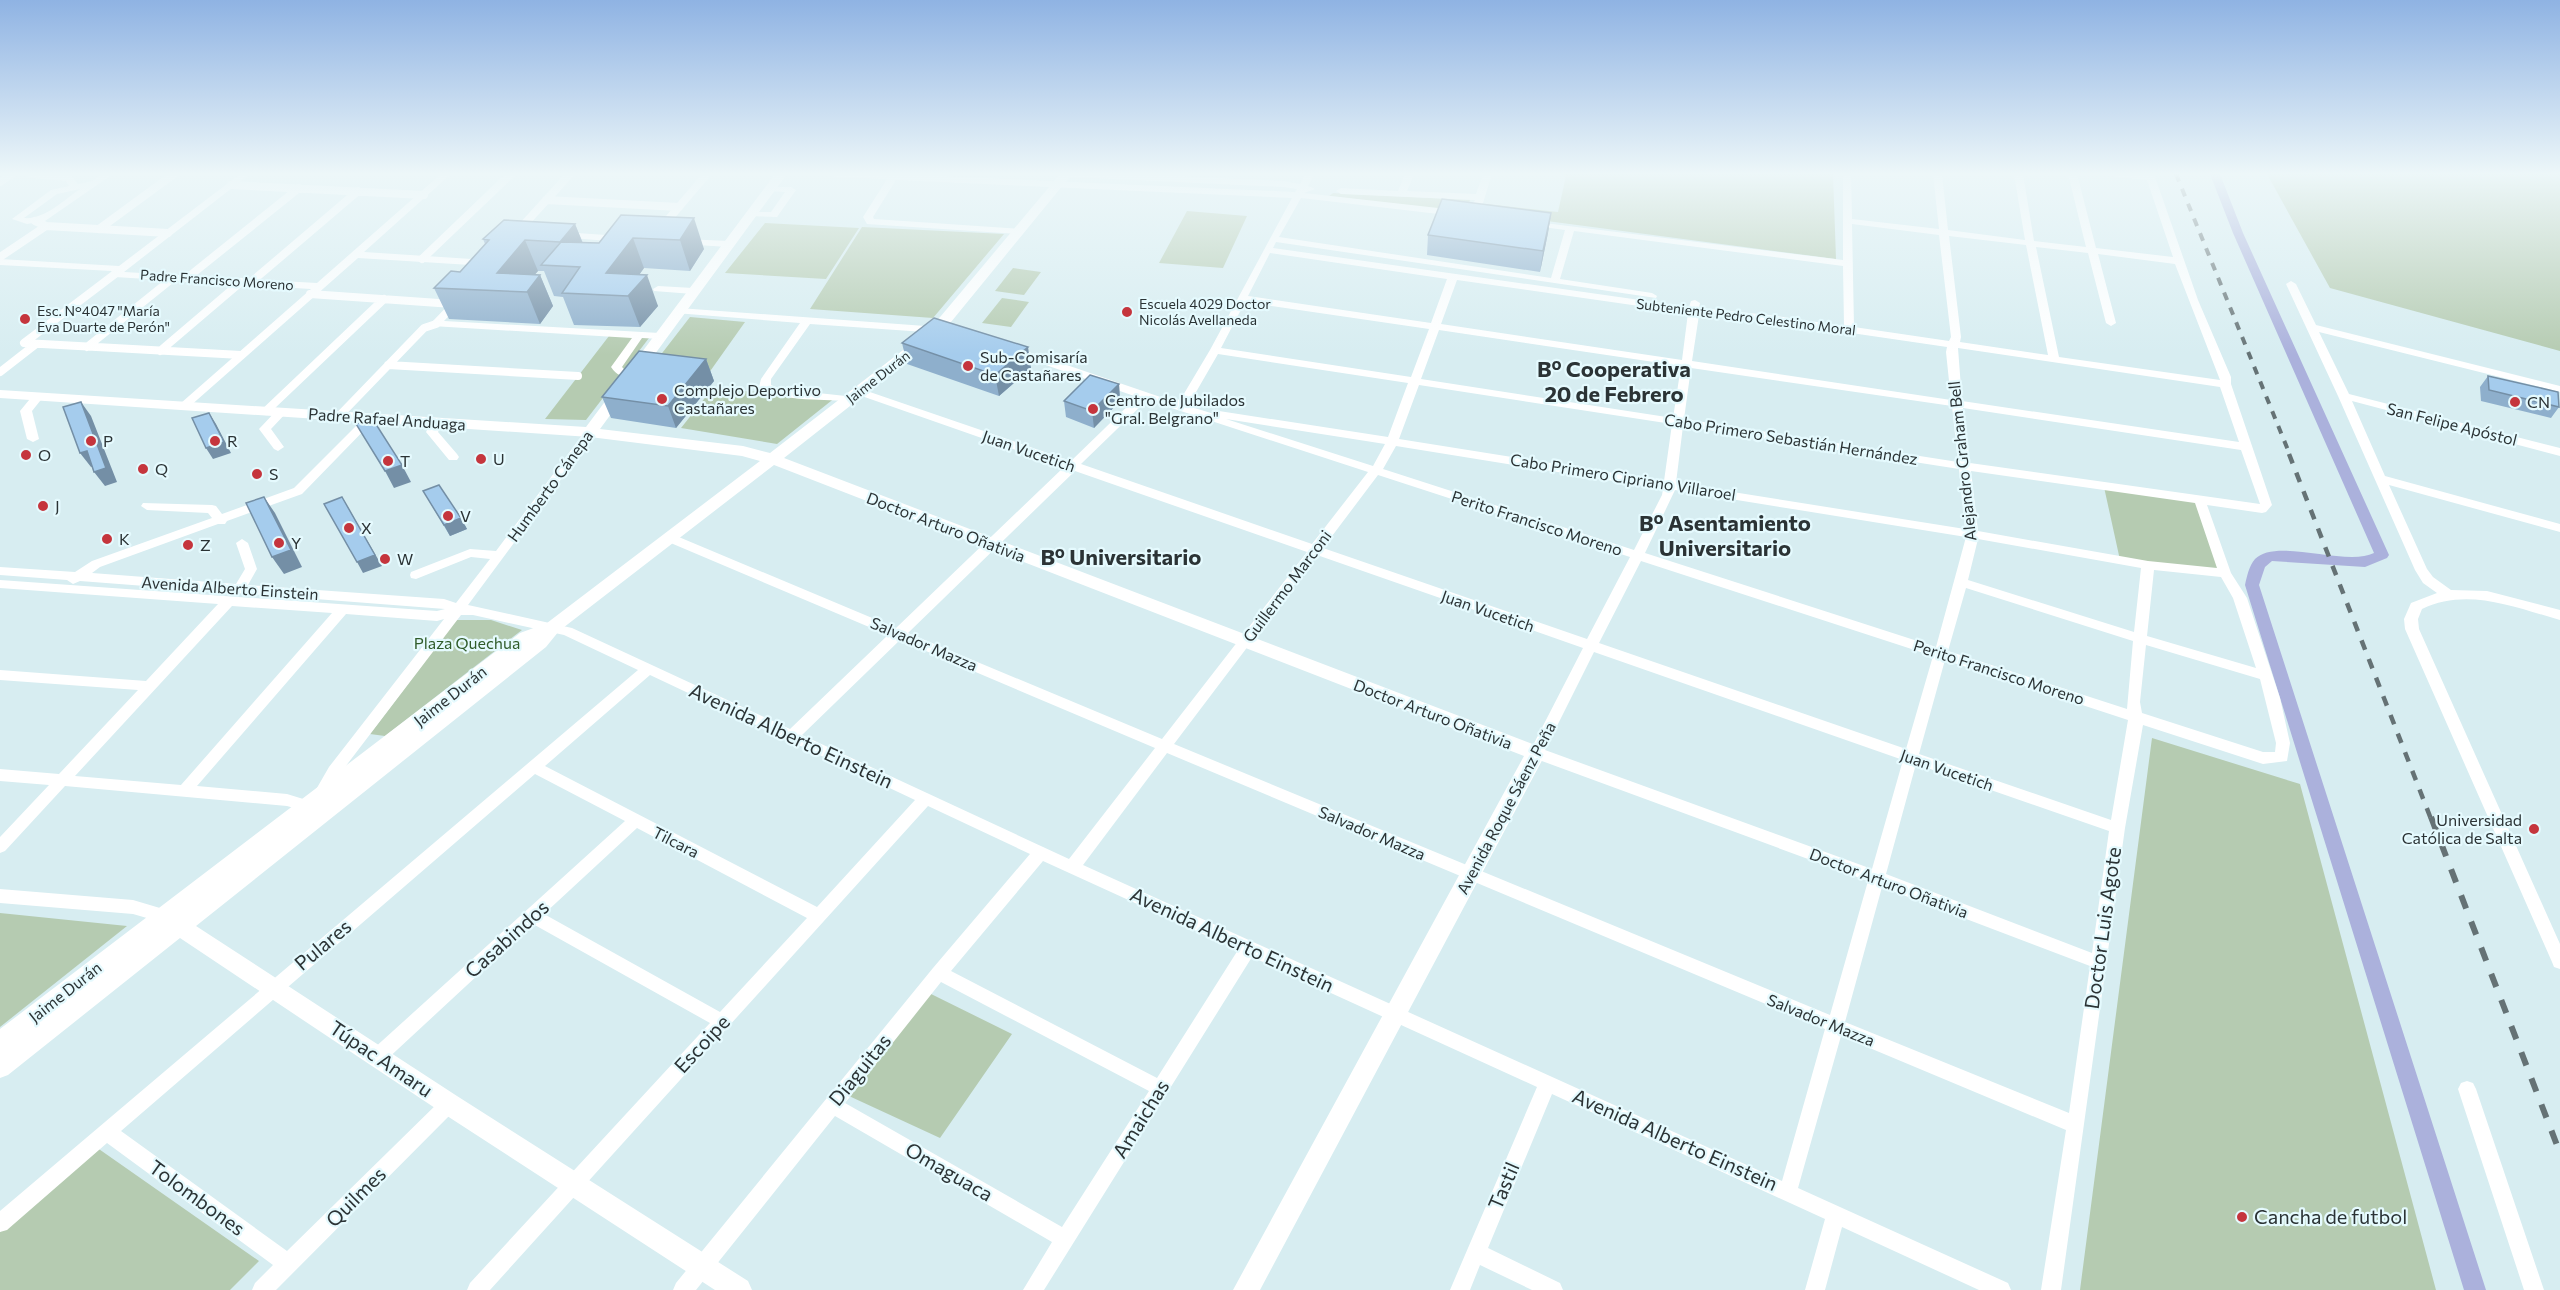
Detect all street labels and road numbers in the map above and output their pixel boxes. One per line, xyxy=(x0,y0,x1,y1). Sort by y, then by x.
street label: Padre Francisco Moreno xyxy=(140,266,294,293)
street label: Subteniente Pedro Celestino Moral xyxy=(1635,295,1857,338)
street label: Jaime Durán xyxy=(842,346,913,407)
street label: Alejandro Graham Bell xyxy=(1944,380,1979,542)
street label: San Felipe Apóstol xyxy=(2385,398,2519,449)
street label: Padre Rafael Anduaga xyxy=(308,404,467,433)
street label: Cabo Primero Sebastián Hernández xyxy=(1663,409,1919,468)
street label: Humberto Cánepa xyxy=(503,426,596,545)
street label: Juan Vucetich xyxy=(980,426,1078,475)
street label: Cabo Primero Cipriano Villaroel xyxy=(1509,449,1737,504)
street label: Perito Francisco Moreno xyxy=(1449,486,1625,559)
street label: Doctor Arturo Oñativia xyxy=(864,487,1028,566)
street label: Guillermo Marconi xyxy=(1238,526,1335,645)
street label: Avenida Alberto Einstein xyxy=(141,572,319,603)
street label: Juan Vucetich xyxy=(1439,586,1537,635)
street label: Salvador Mazza xyxy=(868,612,981,675)
street label: Perito Francisco Moreno xyxy=(1911,635,2087,708)
street label: Jaime Durán xyxy=(410,661,490,730)
street label: Doctor Arturo Oñativia xyxy=(1351,674,1515,753)
street label: Avenida Alberto Einstein xyxy=(686,677,897,793)
street label: Avenida Roque Sáenz Peña xyxy=(1452,718,1559,897)
street label: Juan Vucetich xyxy=(1898,745,1996,794)
street label: Salvador Mazza xyxy=(1316,801,1429,864)
street label: Tilcara xyxy=(650,822,703,861)
street label: Doctor Arturo Oñativia xyxy=(1807,843,1971,922)
street label: Doctor Luis Agote xyxy=(2079,845,2125,1010)
street label: Avenida Alberto Einstein xyxy=(1127,881,1338,997)
street label: Casabindos xyxy=(459,894,553,982)
street label: Pulares xyxy=(289,914,356,975)
street label: Jaime Durán xyxy=(25,957,105,1026)
street label: Salvador Mazza xyxy=(1765,989,1878,1050)
street label: Escoipe xyxy=(669,1009,734,1077)
street label: Túpac Amaru xyxy=(325,1015,438,1101)
street label: Diaguitas xyxy=(823,1029,895,1110)
street label: Amaichas xyxy=(1107,1075,1174,1162)
street label: Avenida Alberto Einstein xyxy=(1569,1083,1782,1195)
street label: Omaguaca xyxy=(901,1136,998,1206)
street label: Tolombones xyxy=(145,1154,250,1240)
street label: Tastil xyxy=(1482,1158,1524,1213)
street label: Quilmes xyxy=(320,1161,390,1231)

